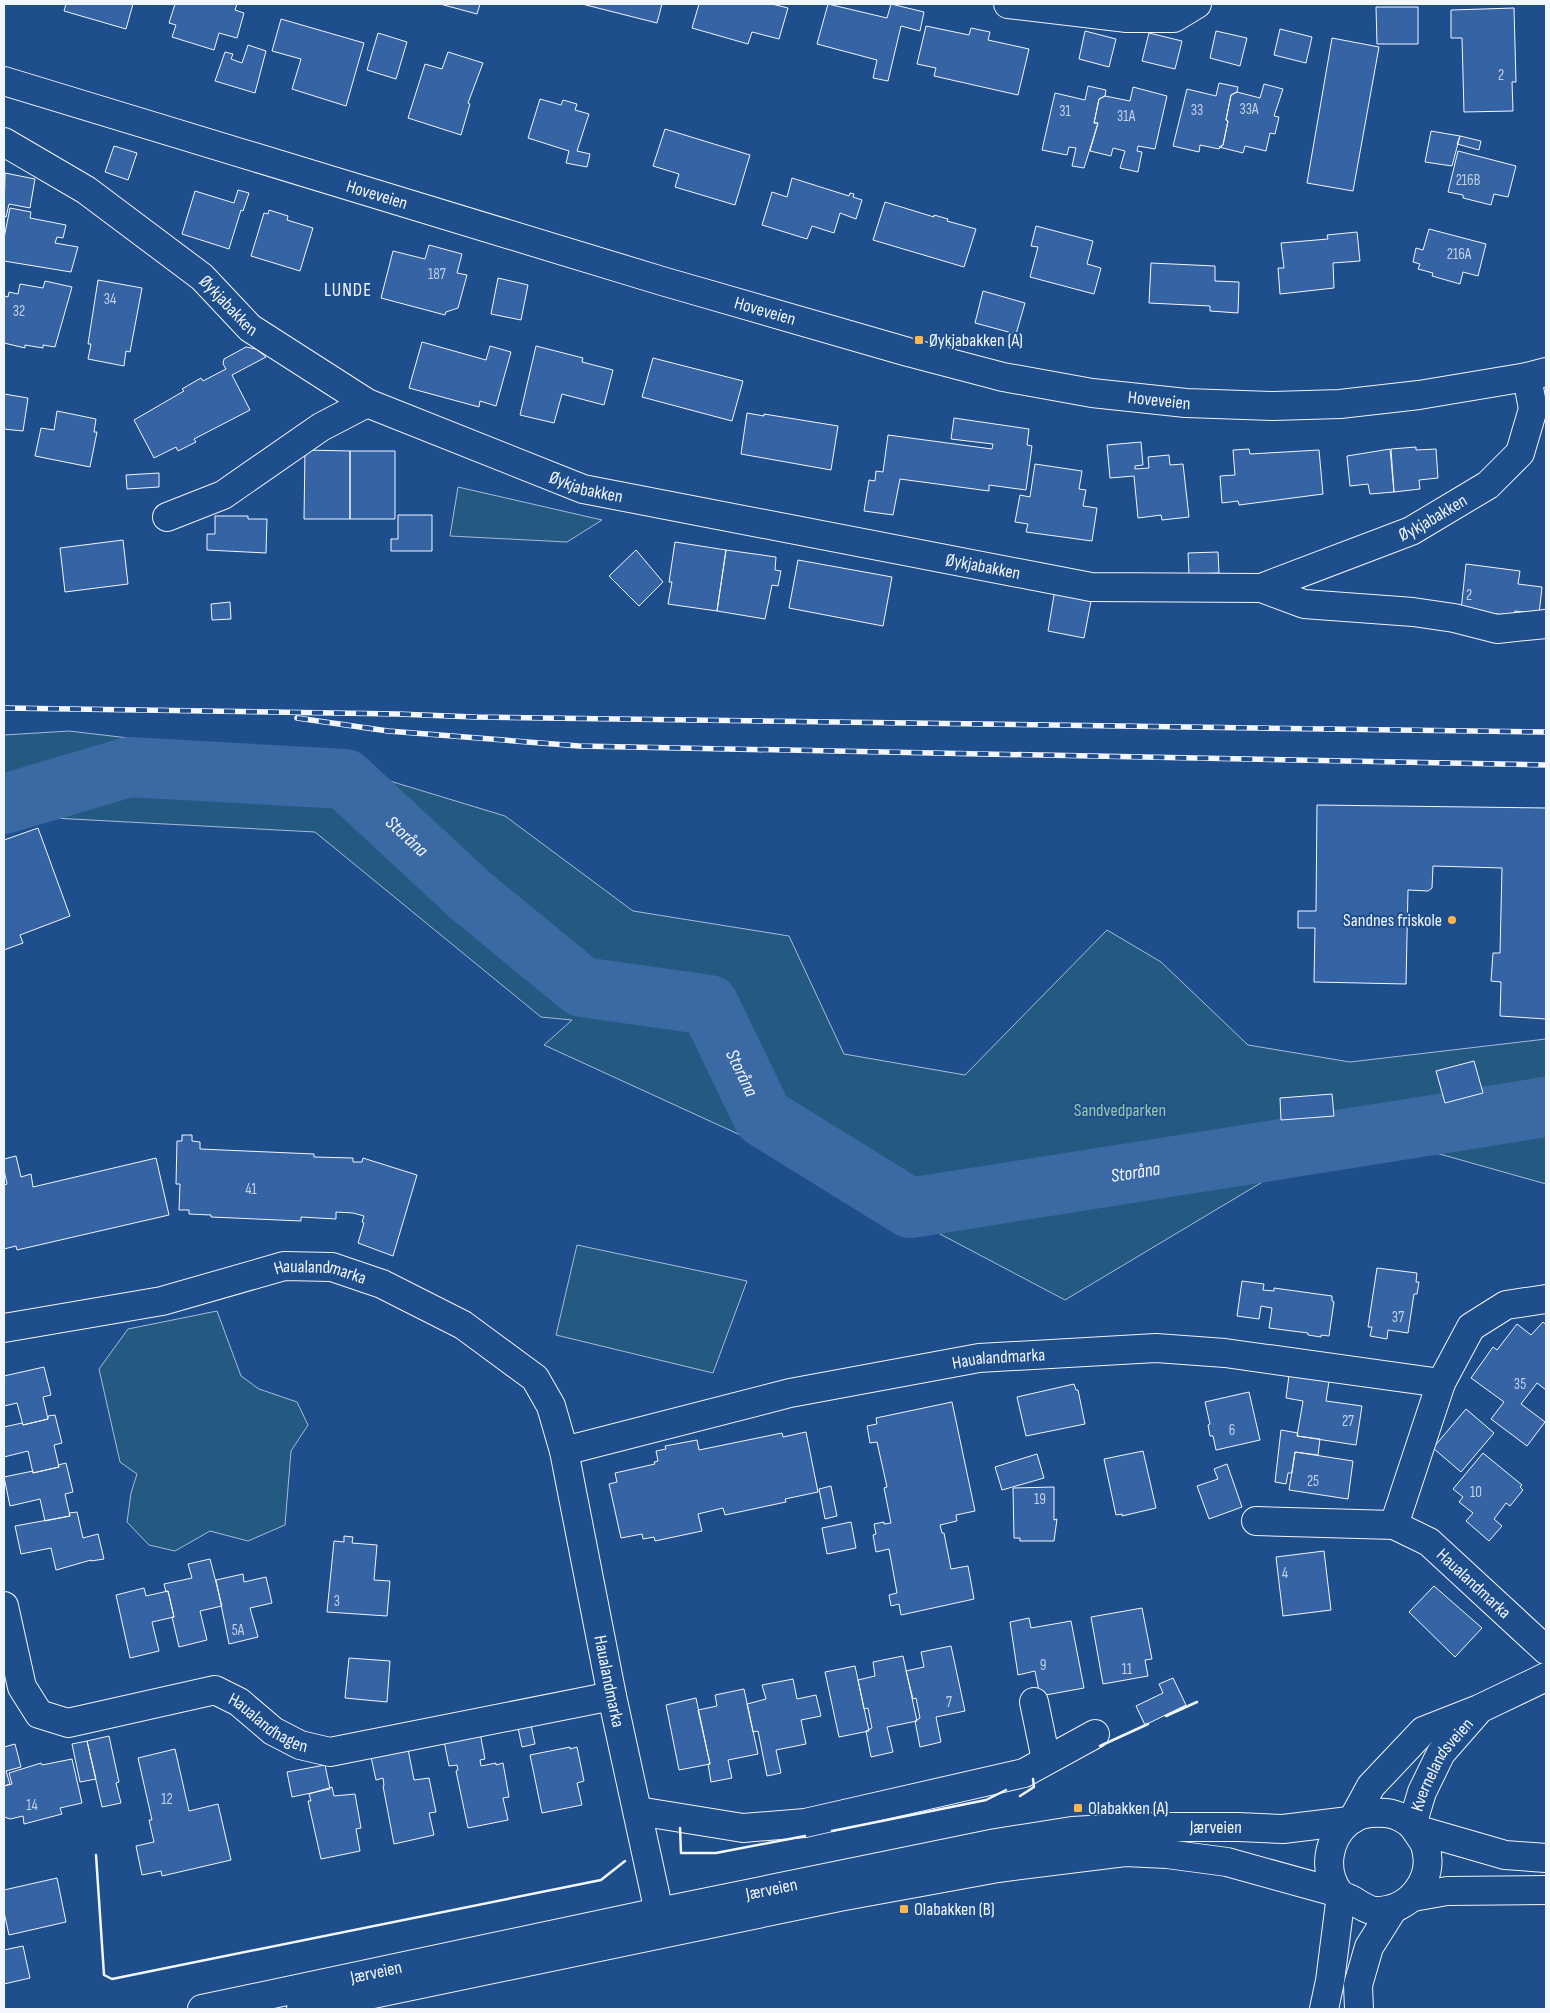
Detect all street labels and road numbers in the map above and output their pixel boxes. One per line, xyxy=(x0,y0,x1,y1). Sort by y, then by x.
street label: Hoveveien xyxy=(344,175,410,214)
street label: Øykjabakken xyxy=(195,271,261,341)
street label: Hoveveien xyxy=(732,292,798,330)
street label: Hoveveien xyxy=(1127,386,1191,414)
street label: Øykjabakken xyxy=(546,466,625,507)
street label: Øykjabakken xyxy=(1396,489,1471,545)
street label: Øykjabakken xyxy=(944,549,1022,584)
street label: Haualandmarka xyxy=(271,1255,369,1288)
street label: Haualandmarka xyxy=(950,1344,1046,1373)
street label: Haualandmarka xyxy=(1432,1544,1515,1623)
street label: Haualandmarka xyxy=(590,1633,629,1729)
street label: Haualandhagen xyxy=(225,1688,310,1757)
street label: Kvernelandsveien xyxy=(1406,1714,1477,1814)
street label: Jærveien xyxy=(1189,1816,1242,1838)
street label: Jærveien xyxy=(743,1873,799,1905)
street label: Jærveien xyxy=(347,1956,404,1988)

